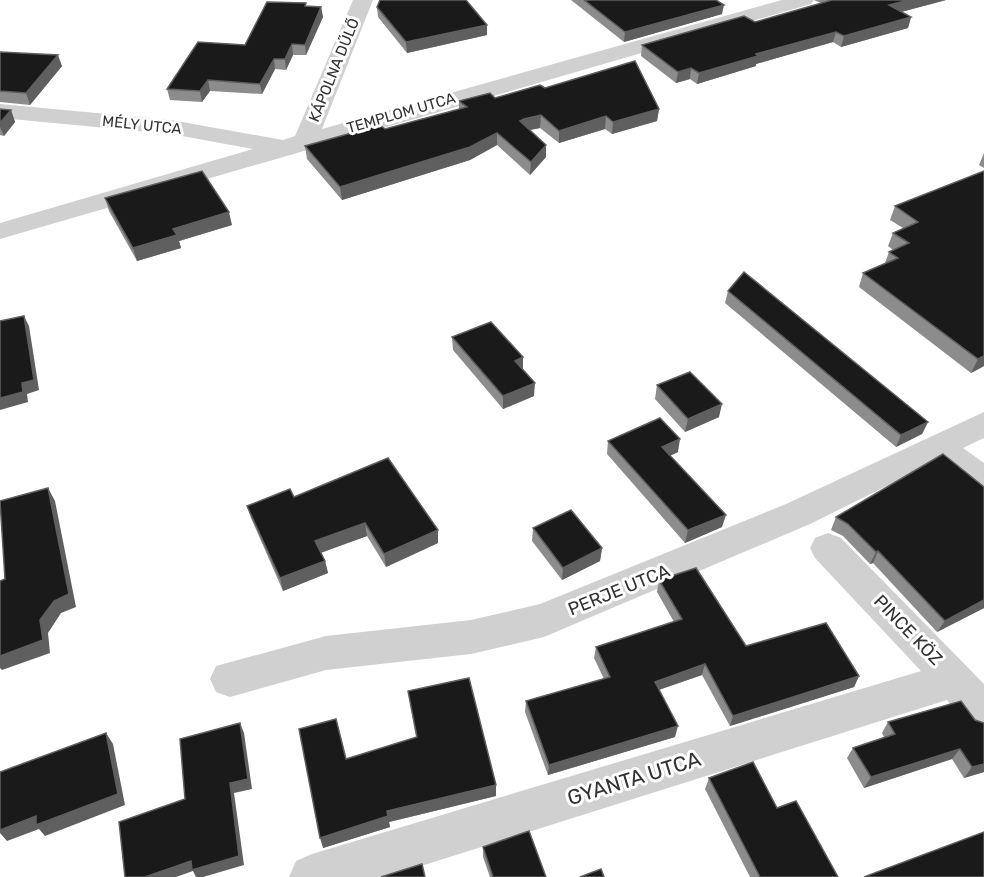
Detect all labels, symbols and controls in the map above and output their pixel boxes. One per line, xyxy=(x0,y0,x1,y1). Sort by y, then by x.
street label: KÁPOLNA DŰLŐ xyxy=(305,15,363,125)
street label: TEMPLOM UTCA xyxy=(345,89,457,137)
street label: MÉLY UTCA xyxy=(101,112,183,138)
street label: PERJE UTCA xyxy=(565,560,673,620)
street label: PINCE KÖZ xyxy=(869,590,947,670)
street label: GYANTA UTCA xyxy=(564,746,704,810)

